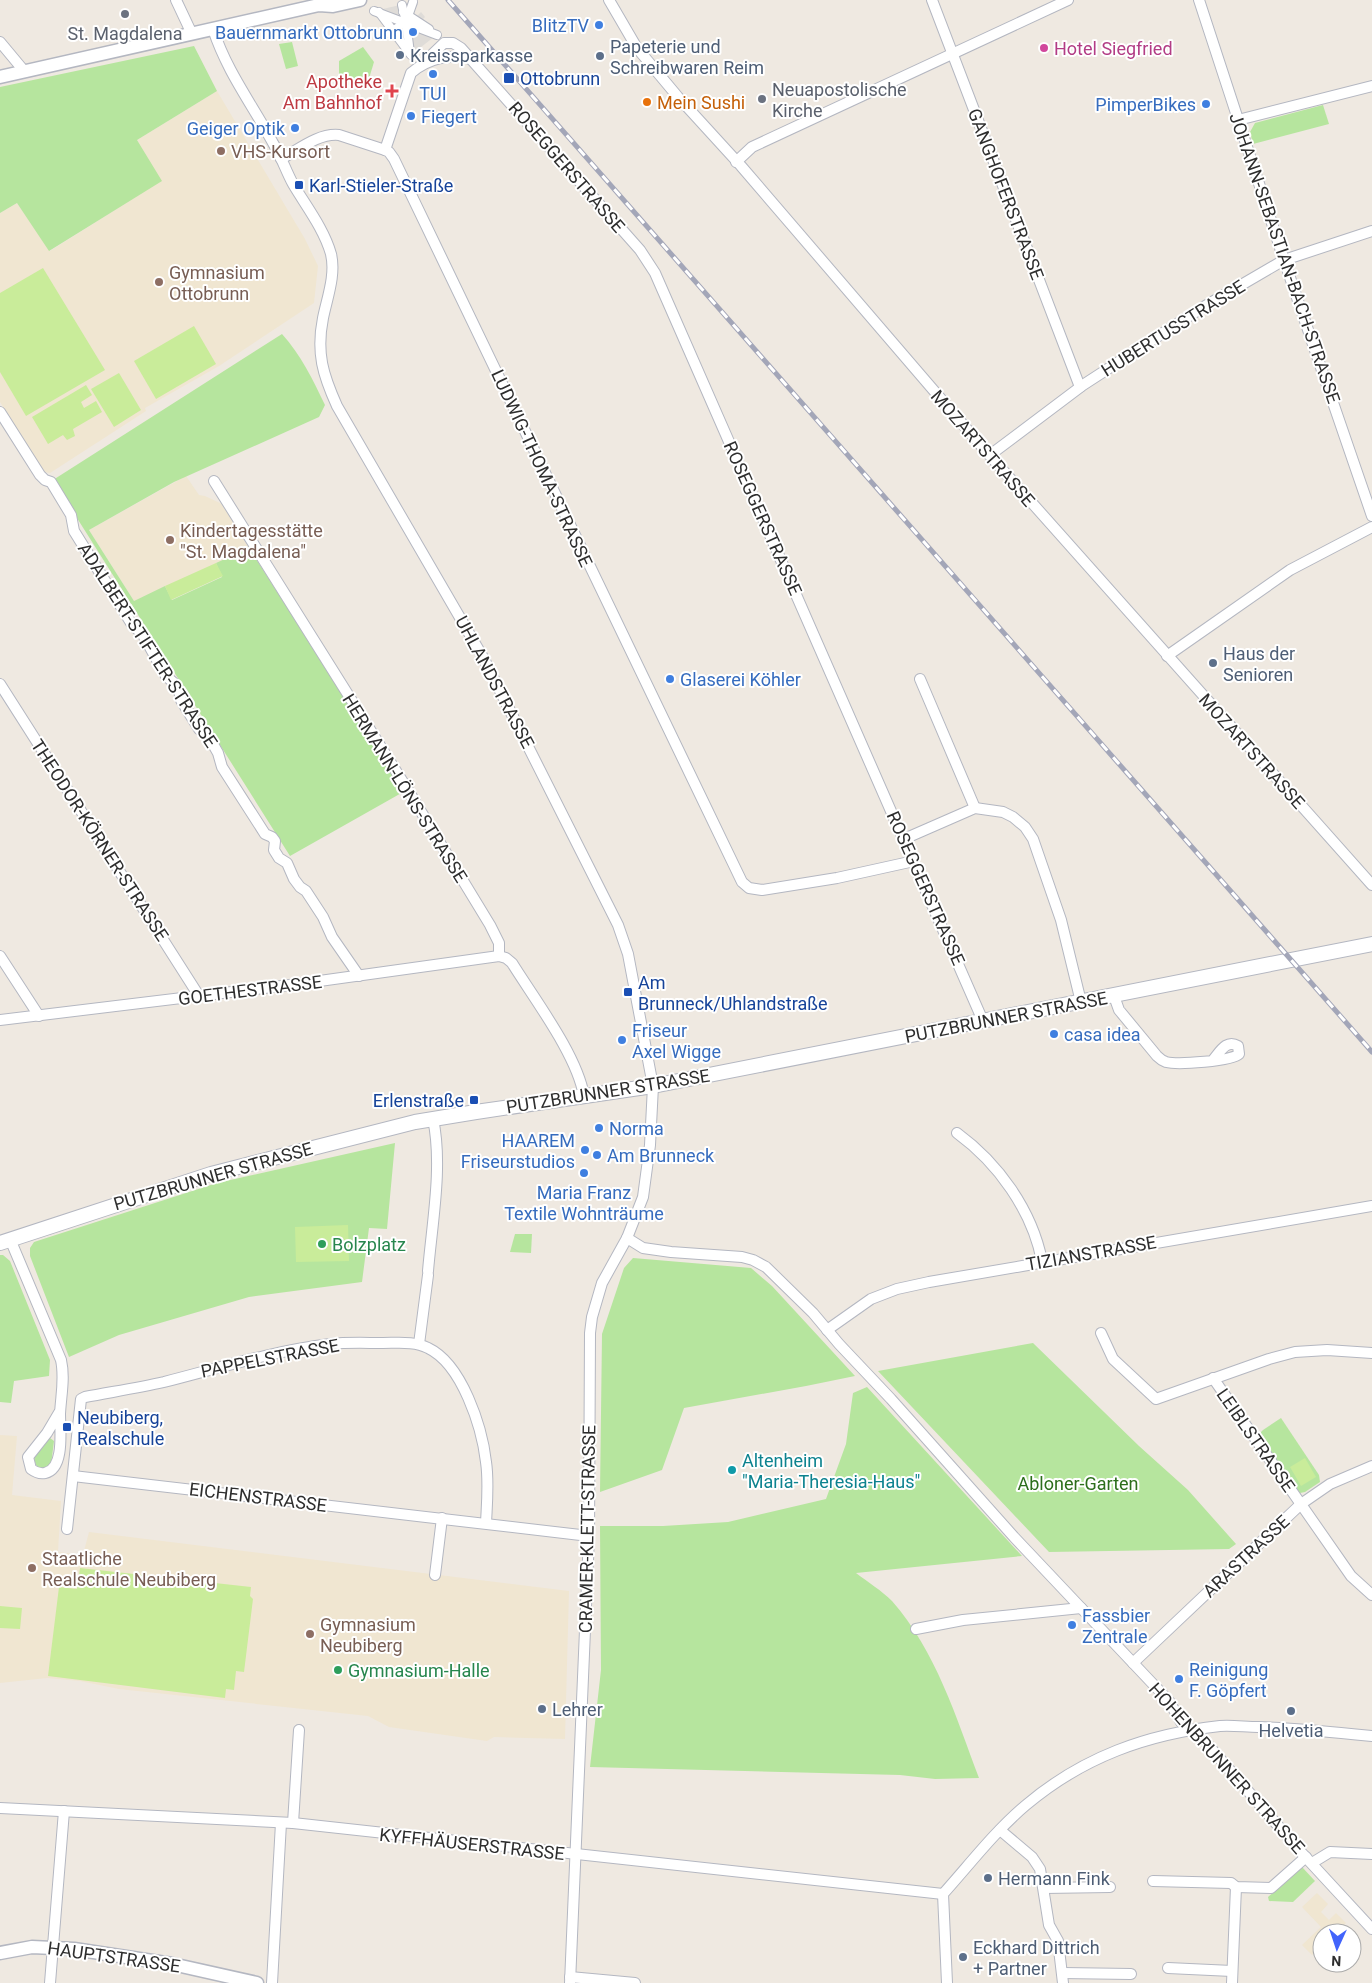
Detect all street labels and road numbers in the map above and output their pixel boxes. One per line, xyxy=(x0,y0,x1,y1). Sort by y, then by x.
street label: ROSEGGERSTRASSE xyxy=(505,97,629,237)
street label: GANGHOFERSTRASSE xyxy=(964,106,1048,282)
street label: JOHANN-SEBASTIAN-BACH-STRASSE xyxy=(1225,110,1345,406)
street label: HUBERTUSSTRASSE xyxy=(1097,275,1249,381)
street label: LUDWIG-THOMA-STRASSE xyxy=(487,366,597,570)
street label: MOZARTSTRASSE xyxy=(927,385,1039,511)
street label: ROSEGGERSTRASSE xyxy=(720,438,806,598)
street label: ADALBERT-STIFTER-STRASSE xyxy=(74,539,222,751)
street label: UHLANDSTRASSE xyxy=(451,612,539,752)
street label: MOZARTSTRASSE xyxy=(1195,689,1309,813)
street label: HERMANN-LÖNS-STRASSE xyxy=(338,690,472,886)
street label: THEODOR-KÖRNER-STRASSE xyxy=(27,735,173,945)
street label: ROSEGGERSTRASSE xyxy=(883,808,969,968)
street label: GOETHESTRASSE xyxy=(177,971,323,1009)
street label: PUTZBRUNNER STRASSE xyxy=(903,987,1109,1047)
street label: PUTZBRUNNER STRASSE xyxy=(505,1065,711,1117)
street label: PUTZBRUNNER STRASSE xyxy=(111,1138,315,1214)
street label: TIZIANSTRASSE xyxy=(1024,1231,1158,1275)
street label: PAPPELSTRASSE xyxy=(199,1334,341,1382)
street label: LEIBLSTRASSE xyxy=(1213,1384,1299,1496)
street label: CRAMER-KLETT-STRASSE xyxy=(575,1425,599,1633)
street label: EICHENSTRASSE xyxy=(188,1478,328,1516)
street label: ARASTRASSE xyxy=(1198,1511,1294,1601)
street label: HOHENBRUNNER STRASSE xyxy=(1145,1678,1309,1858)
street label: KYFFHÄUSERSTRASSE xyxy=(378,1824,566,1864)
street label: HAUPTSTRASSE xyxy=(46,1937,182,1977)

